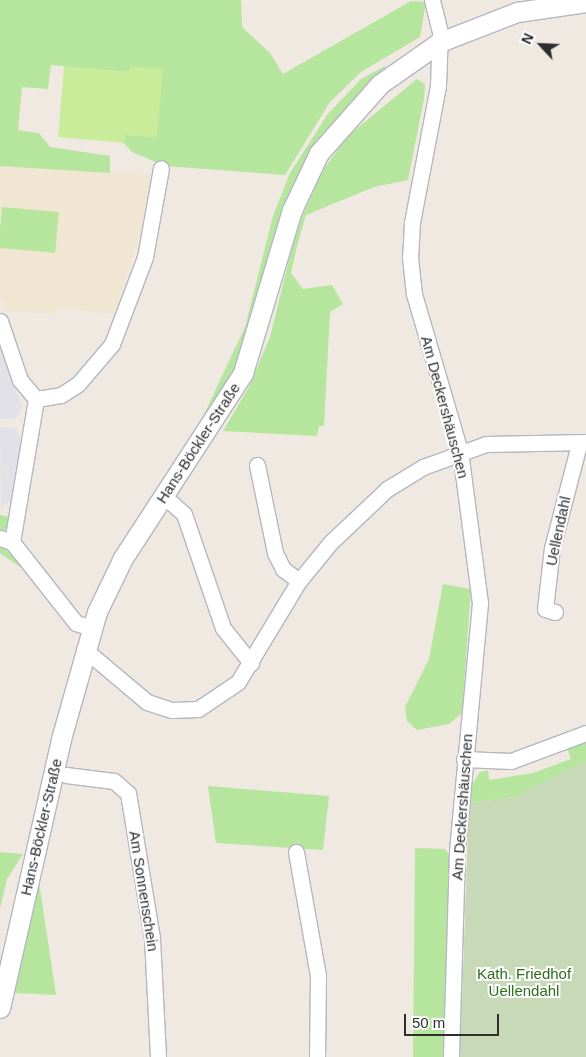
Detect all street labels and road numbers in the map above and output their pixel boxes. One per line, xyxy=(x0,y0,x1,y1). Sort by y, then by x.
street label: Am Deckershäuschen xyxy=(417,334,473,480)
street label: Hans-Böckler-Straße xyxy=(152,379,244,507)
street label: Uellendahl xyxy=(542,494,574,568)
street label: Am Deckershäuschen xyxy=(448,733,476,881)
street label: Hans-Böckler-Straße xyxy=(16,757,66,897)
street label: Am Sonnenschein xyxy=(126,829,162,953)

